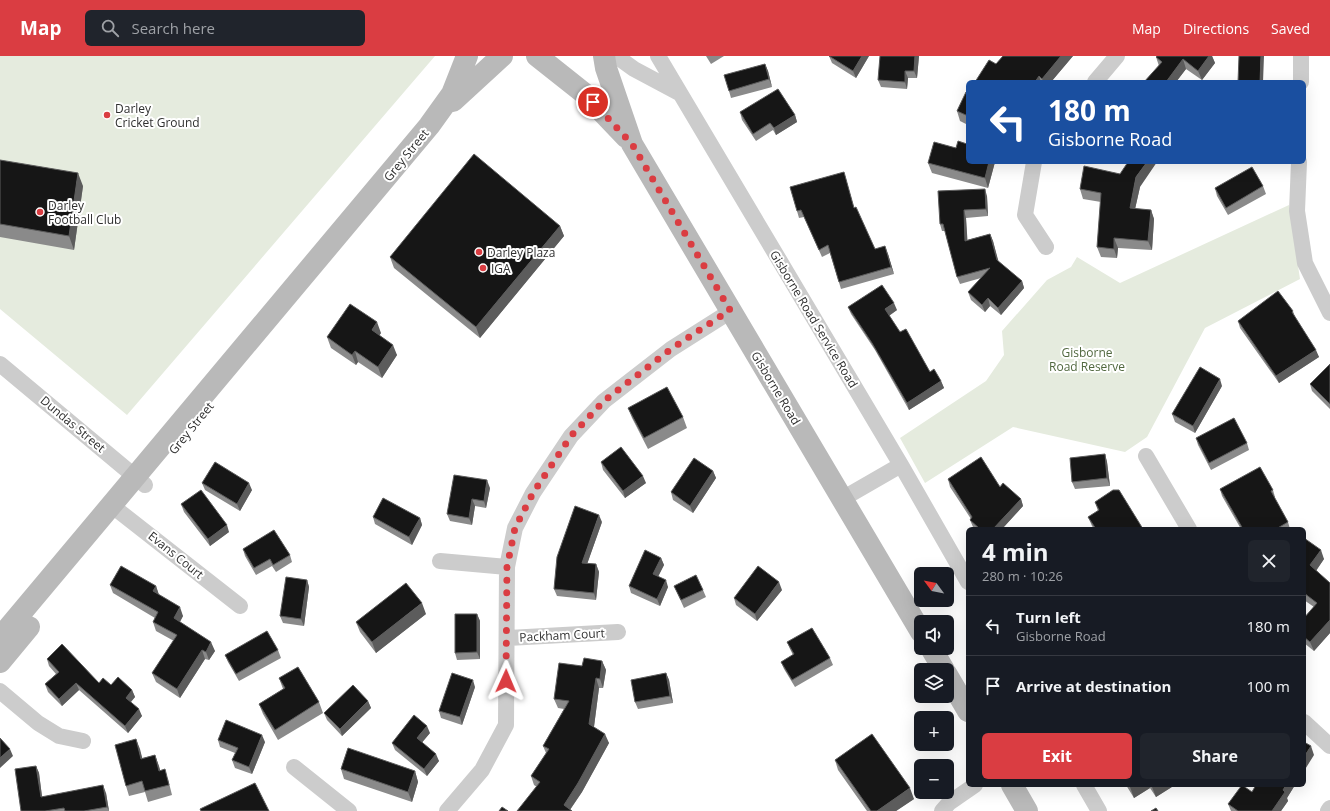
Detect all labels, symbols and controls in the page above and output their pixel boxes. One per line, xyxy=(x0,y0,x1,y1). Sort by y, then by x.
search box xyxy=(85,10,365,46)
text: Map xyxy=(20,15,61,41)
icon: search xyxy=(99,17,121,39)
text: Search here xyxy=(131,18,215,38)
text: Map xyxy=(1132,19,1161,38)
text: Directions xyxy=(1183,19,1249,38)
text: Saved xyxy=(1271,19,1310,38)
pin xyxy=(576,85,610,119)
icon: arrive xyxy=(582,91,604,113)
text: 180 m xyxy=(1048,91,1131,129)
icon: left xyxy=(982,96,1034,148)
place label: Darley Cricket Ground xyxy=(115,100,200,131)
marker: Darley Cricket Ground xyxy=(102,110,112,120)
street label: Grey Street xyxy=(380,125,432,185)
text: Gisborne Road xyxy=(1048,127,1172,151)
place label: Darley Football Club xyxy=(48,197,121,228)
marker: Darley Football Club xyxy=(35,207,45,217)
place label: Darley Plaza xyxy=(487,244,555,261)
marker: Darley Plaza xyxy=(474,247,484,257)
street label: Gisborne Road Service Road xyxy=(767,248,861,390)
place label: IGA xyxy=(491,260,511,277)
marker: IGA xyxy=(478,263,488,273)
park label: Gisborne Road Reserve xyxy=(1049,344,1125,375)
street label: Gisborne Road xyxy=(749,349,803,427)
street label: Dundas Street xyxy=(37,392,109,456)
street label: Grey Street xyxy=(165,398,217,458)
street label: Evans Court xyxy=(145,527,207,583)
text: 4 min xyxy=(982,535,1049,568)
button: close xyxy=(1248,540,1290,582)
north arrow xyxy=(914,567,954,607)
map controls xyxy=(914,567,954,799)
text: 280 m · 10:26 xyxy=(982,567,1063,585)
text: Turn left xyxy=(1016,607,1081,627)
button: sound xyxy=(914,615,954,655)
icon: left xyxy=(982,615,1004,637)
text: 180 m xyxy=(1246,616,1290,636)
street label: Packham Court xyxy=(519,624,605,646)
text: Gisborne Road xyxy=(1016,627,1106,645)
position arrow xyxy=(485,660,527,702)
button: layers xyxy=(914,663,954,703)
icon: arrive xyxy=(982,675,1004,697)
text: Arrive at destination xyxy=(1016,676,1171,696)
text: 100 m xyxy=(1246,676,1290,696)
button: + xyxy=(914,711,954,751)
button: Exit xyxy=(982,733,1132,779)
button: Share xyxy=(1140,733,1290,779)
button: − xyxy=(914,759,954,799)

